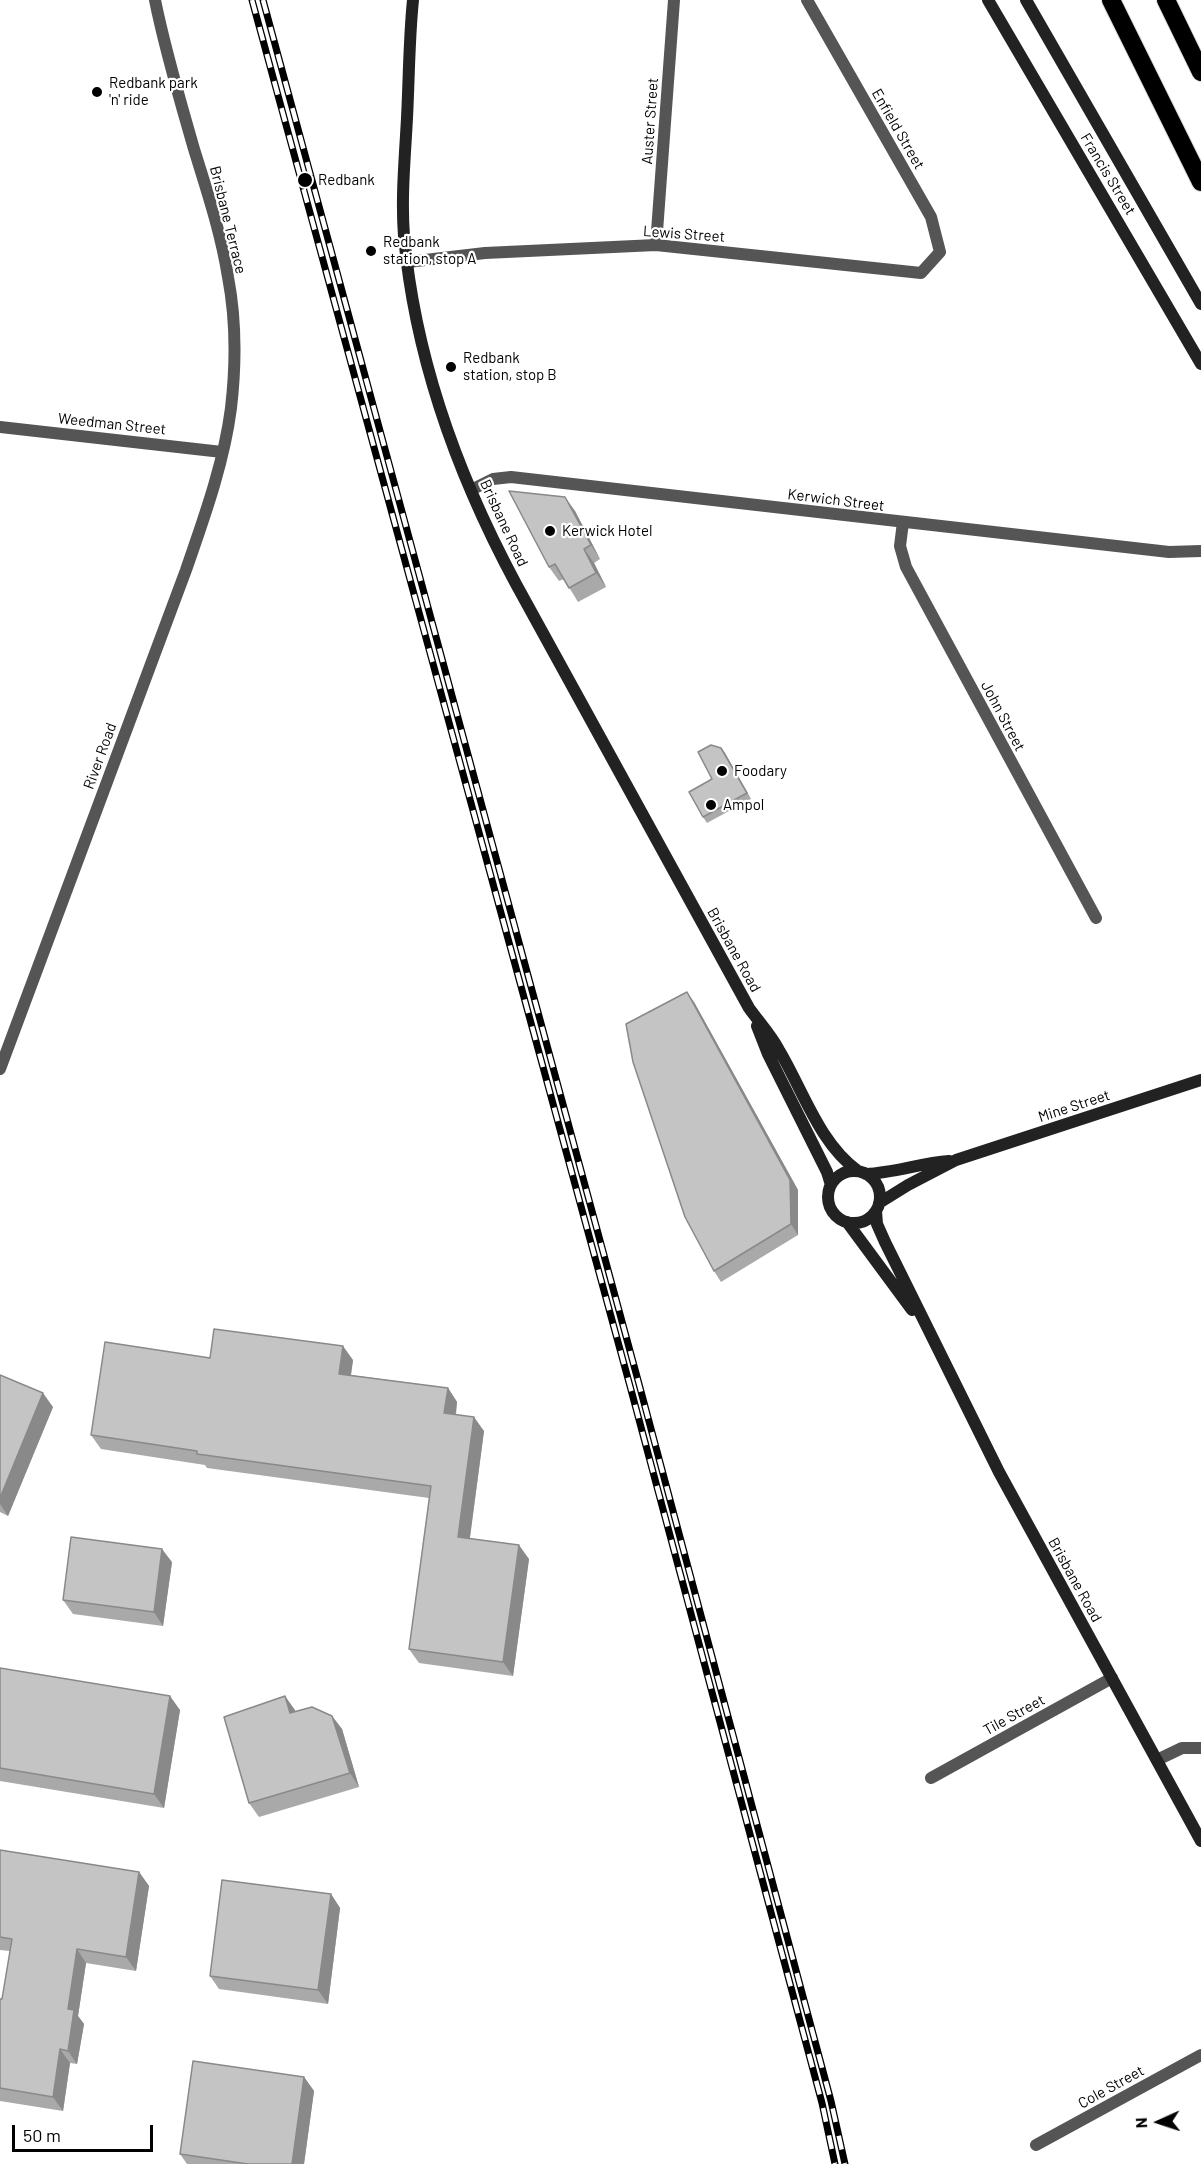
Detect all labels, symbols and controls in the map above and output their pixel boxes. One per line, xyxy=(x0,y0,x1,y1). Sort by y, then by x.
place label: Redbank park 'n' ride xyxy=(109,74,198,109)
street label: Auster Street xyxy=(638,77,662,165)
marker: Redbank park 'n' ride xyxy=(90,85,104,99)
street label: Enfield Street xyxy=(868,86,928,172)
street label: Francis Street xyxy=(1077,130,1139,218)
street label: Brisbane Terrace xyxy=(206,164,250,276)
marker: Redbank xyxy=(296,171,314,189)
place label: Redbank xyxy=(318,171,375,189)
street label: Lewis Street xyxy=(642,222,726,246)
place label: Redbank station, stop A xyxy=(383,233,476,268)
marker: Redbank station, stop A xyxy=(364,244,378,258)
place label: Redbank station, stop B xyxy=(463,349,557,384)
marker: Redbank station, stop B xyxy=(444,360,458,374)
street label: Weedman Street xyxy=(57,409,167,439)
street label: Brisbane Road xyxy=(476,477,532,569)
street label: Kerwich Street xyxy=(787,485,885,515)
place label: Kerwick Hotel xyxy=(562,522,652,540)
marker: Kerwick Hotel xyxy=(543,524,557,538)
street label: John Street xyxy=(977,678,1029,754)
street label: River Road xyxy=(80,720,120,792)
place label: Foodary xyxy=(734,762,787,780)
marker: Foodary xyxy=(715,764,729,778)
place label: Ampol xyxy=(723,796,764,814)
marker: Ampol xyxy=(704,798,718,812)
street label: Brisbane Road xyxy=(703,905,765,995)
street label: Mine Street xyxy=(1036,1086,1112,1126)
street label: Brisbane Road xyxy=(1044,1535,1106,1625)
street label: Tile Street xyxy=(980,1691,1048,1739)
street label: Cole Street xyxy=(1075,2062,1147,2112)
north arrow xyxy=(1129,2092,1189,2152)
scale bar xyxy=(15,2113,156,2151)
text: N xyxy=(1131,2117,1150,2129)
text: 50 m xyxy=(23,2124,61,2146)

